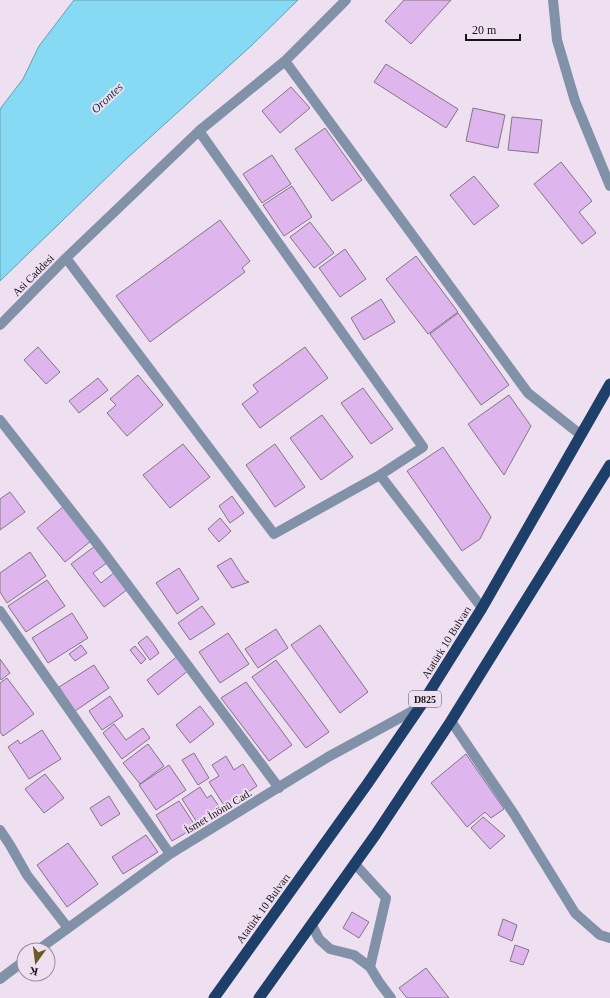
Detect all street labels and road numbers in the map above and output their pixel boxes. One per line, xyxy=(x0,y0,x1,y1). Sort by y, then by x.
street label: Asi Caddesi xyxy=(10,252,56,298)
street label: Atatürk 10 Bulvarı xyxy=(419,604,473,680)
road number: D825 xyxy=(409,691,441,707)
street label: İsmet İnönü Cad. xyxy=(182,786,254,836)
street label: Atatürk 10 Bulvarı xyxy=(234,871,292,945)

